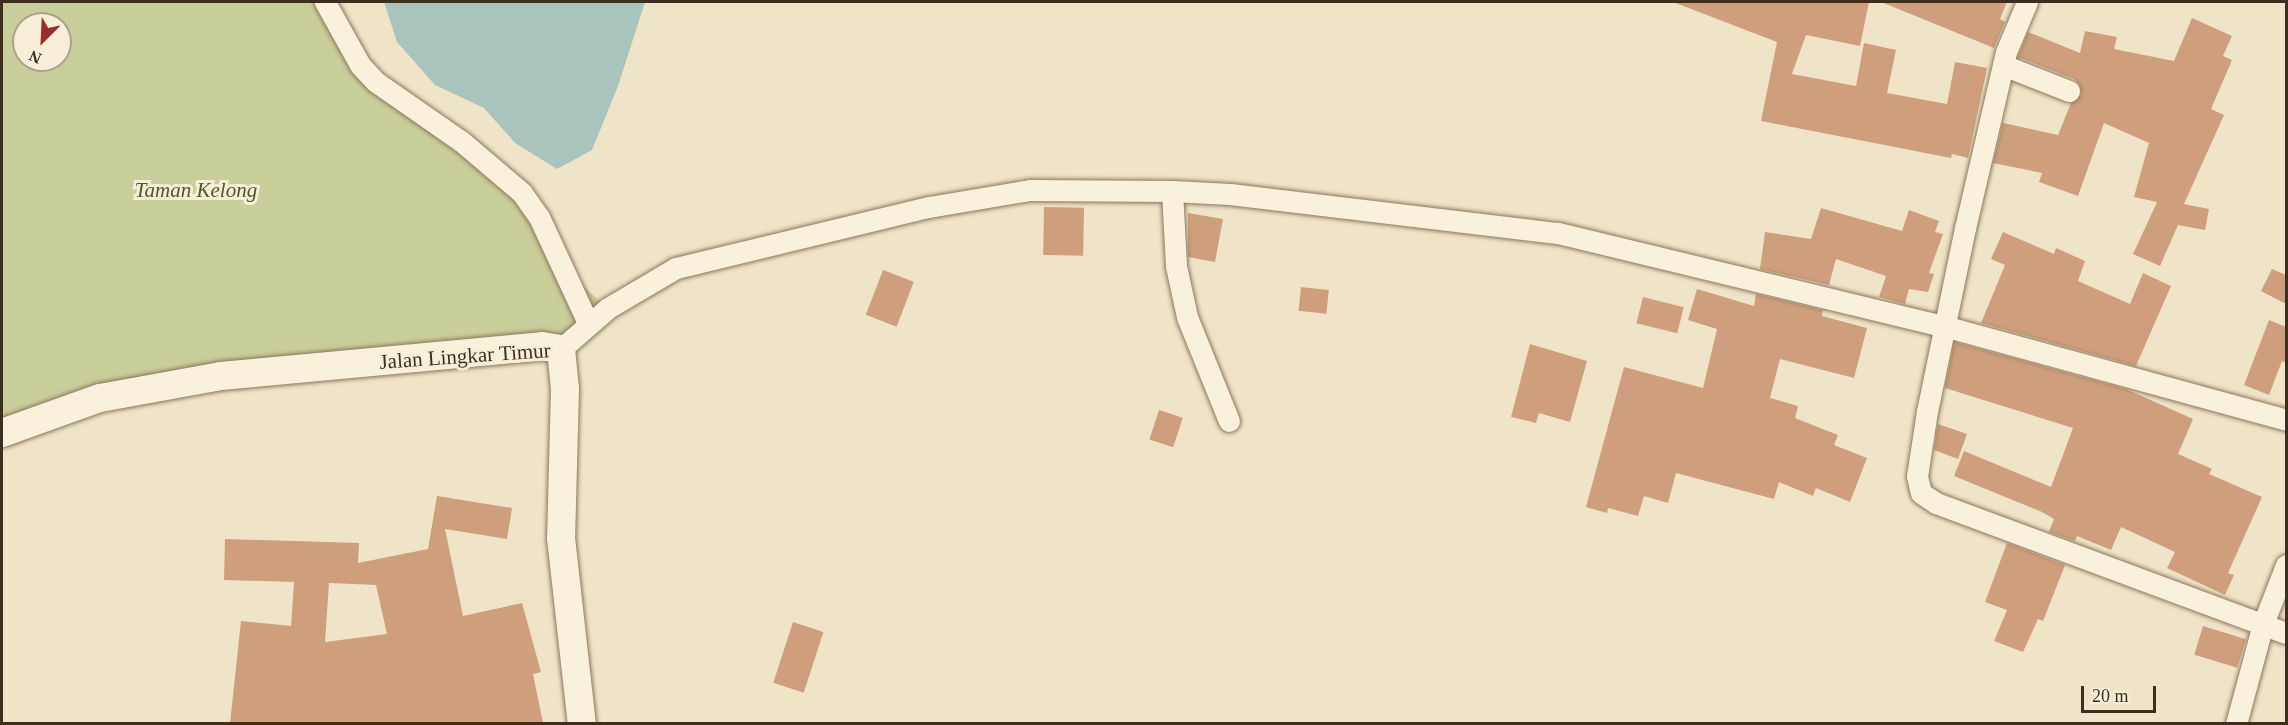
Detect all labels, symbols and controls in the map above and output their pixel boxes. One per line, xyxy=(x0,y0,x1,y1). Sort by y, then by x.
north arrow xyxy=(12,12,72,72)
text: N xyxy=(27,47,44,67)
park label: Taman Kelong xyxy=(135,177,257,203)
street label: Jalan Lingkar Timur xyxy=(378,337,552,375)
scale bar xyxy=(2084,674,2159,712)
text: 20 m xyxy=(2092,686,2129,706)

